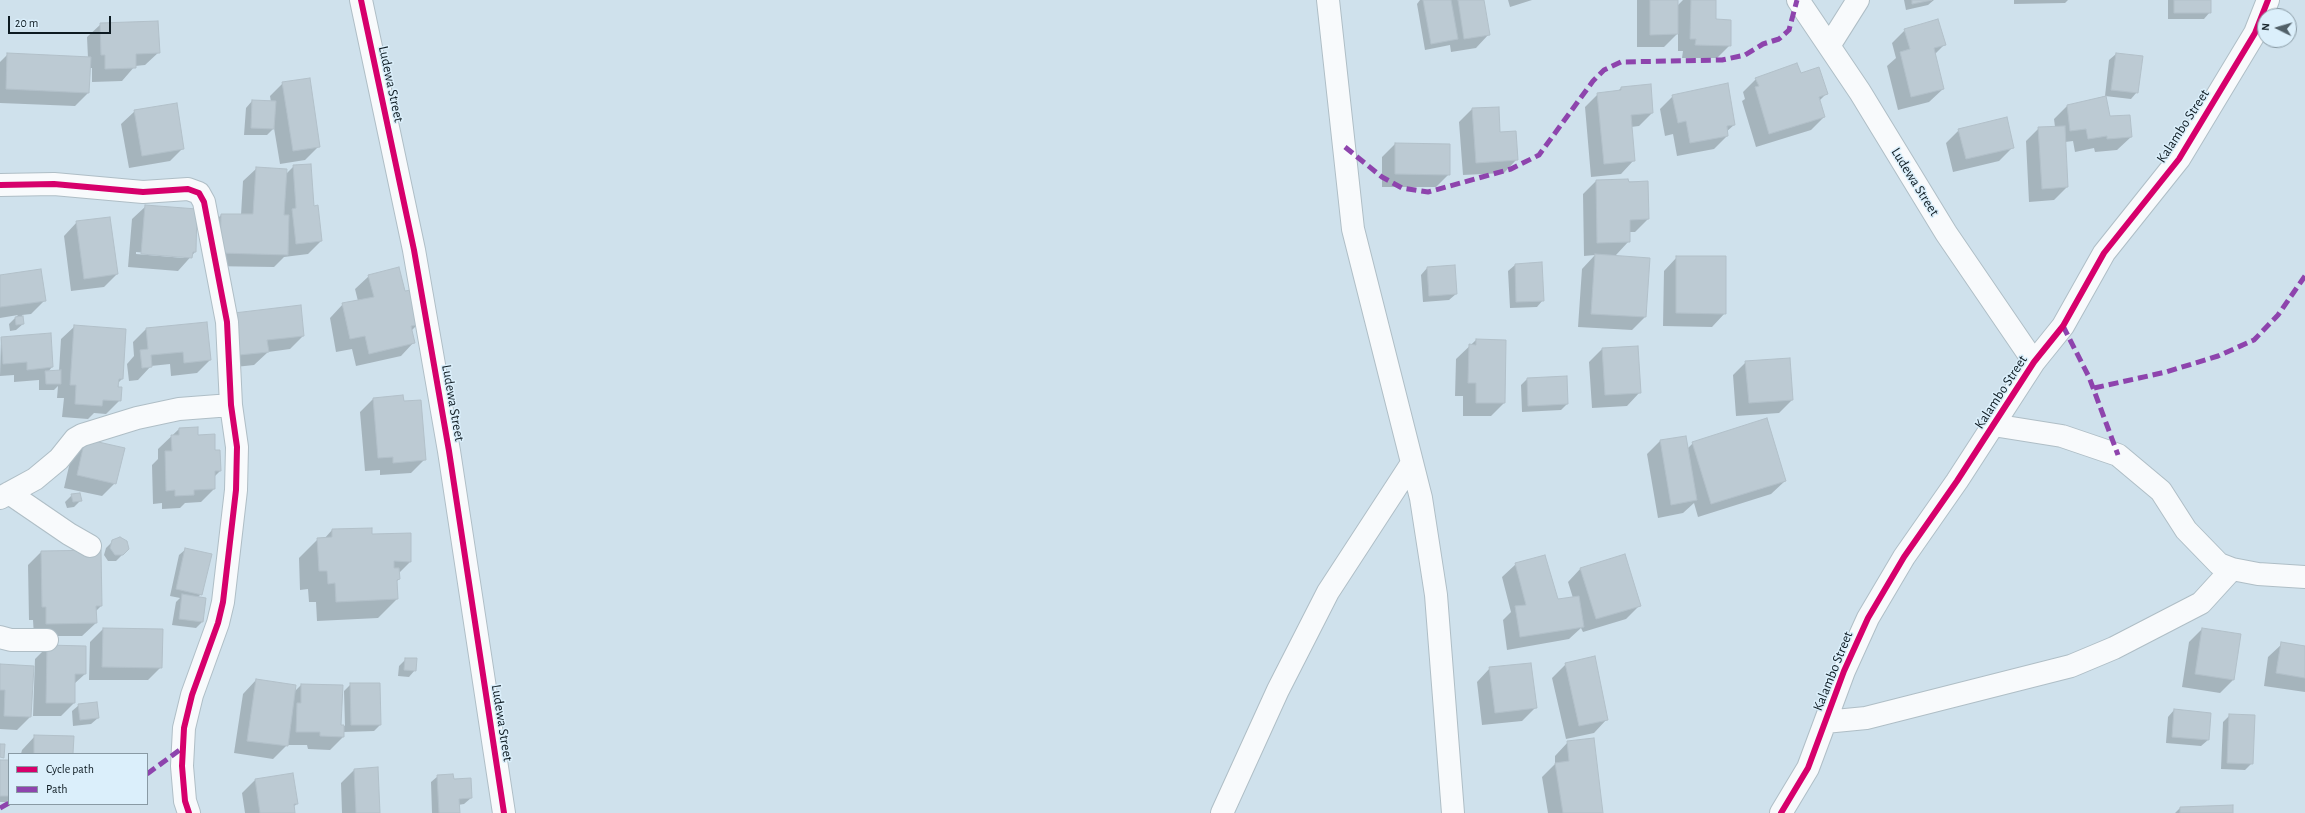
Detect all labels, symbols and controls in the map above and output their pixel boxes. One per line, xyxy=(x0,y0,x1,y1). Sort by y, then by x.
scale bar xyxy=(10,8,113,34)
north arrow xyxy=(2257,8,2297,48)
text: 20 m xyxy=(15,17,38,29)
text: N xyxy=(2260,23,2271,31)
street label: Ludewa Street xyxy=(375,44,407,124)
street label: Kalambo Street xyxy=(2153,86,2213,166)
street label: Ludewa Street xyxy=(1887,145,1943,219)
street label: Kalambo Street xyxy=(1971,352,2031,432)
street label: Ludewa Street xyxy=(438,363,468,443)
street label: Kalambo Street xyxy=(1809,629,1857,713)
street label: Ludewa Street xyxy=(488,683,516,763)
legend xyxy=(8,753,148,805)
text: Cycle path xyxy=(46,763,94,775)
text: Path xyxy=(46,783,68,795)

